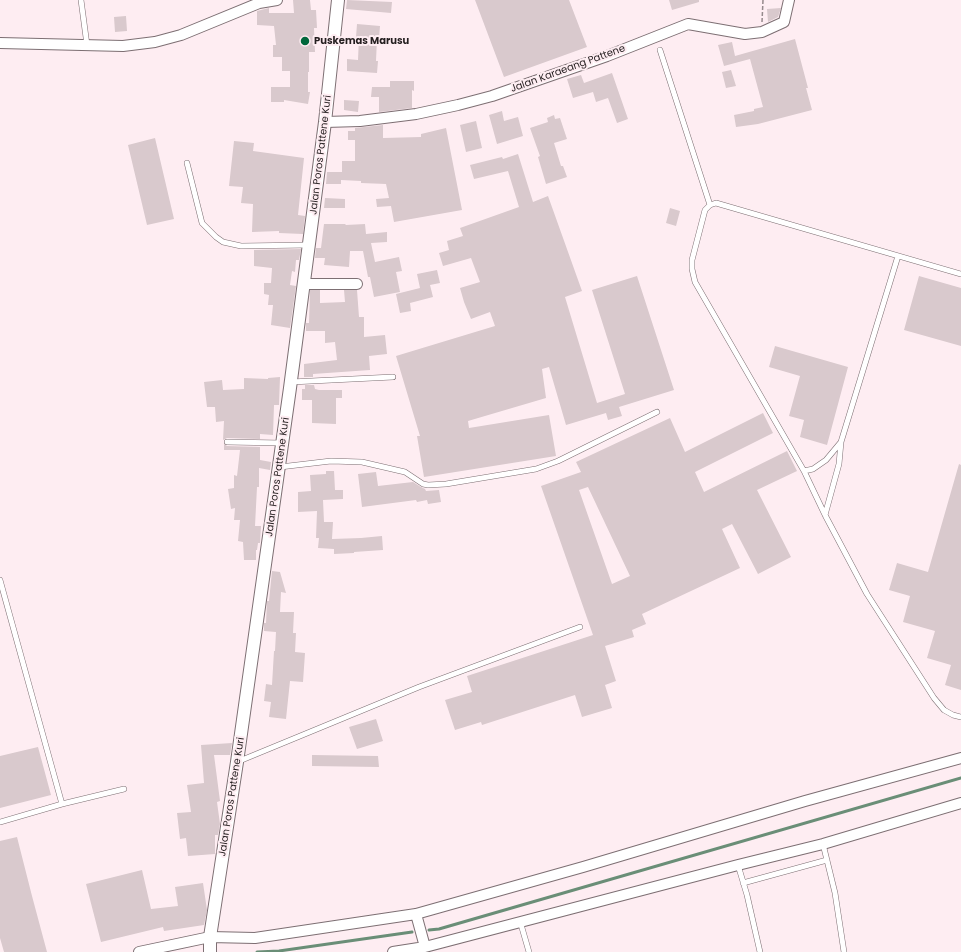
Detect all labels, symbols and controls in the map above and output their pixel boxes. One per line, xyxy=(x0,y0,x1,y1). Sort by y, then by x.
marker: Puskemas Marusu xyxy=(299,35,311,47)
place label: Puskemas Marusu xyxy=(314,35,409,47)
street label: Jalan Karaeang Pattene xyxy=(509,43,627,95)
street label: Jalan Poros Pattene Kuri xyxy=(308,94,334,216)
street label: Jalan Poros Pattene Kuri xyxy=(264,417,292,537)
street label: Jalan Poros Pattene Kuri xyxy=(217,737,247,857)

